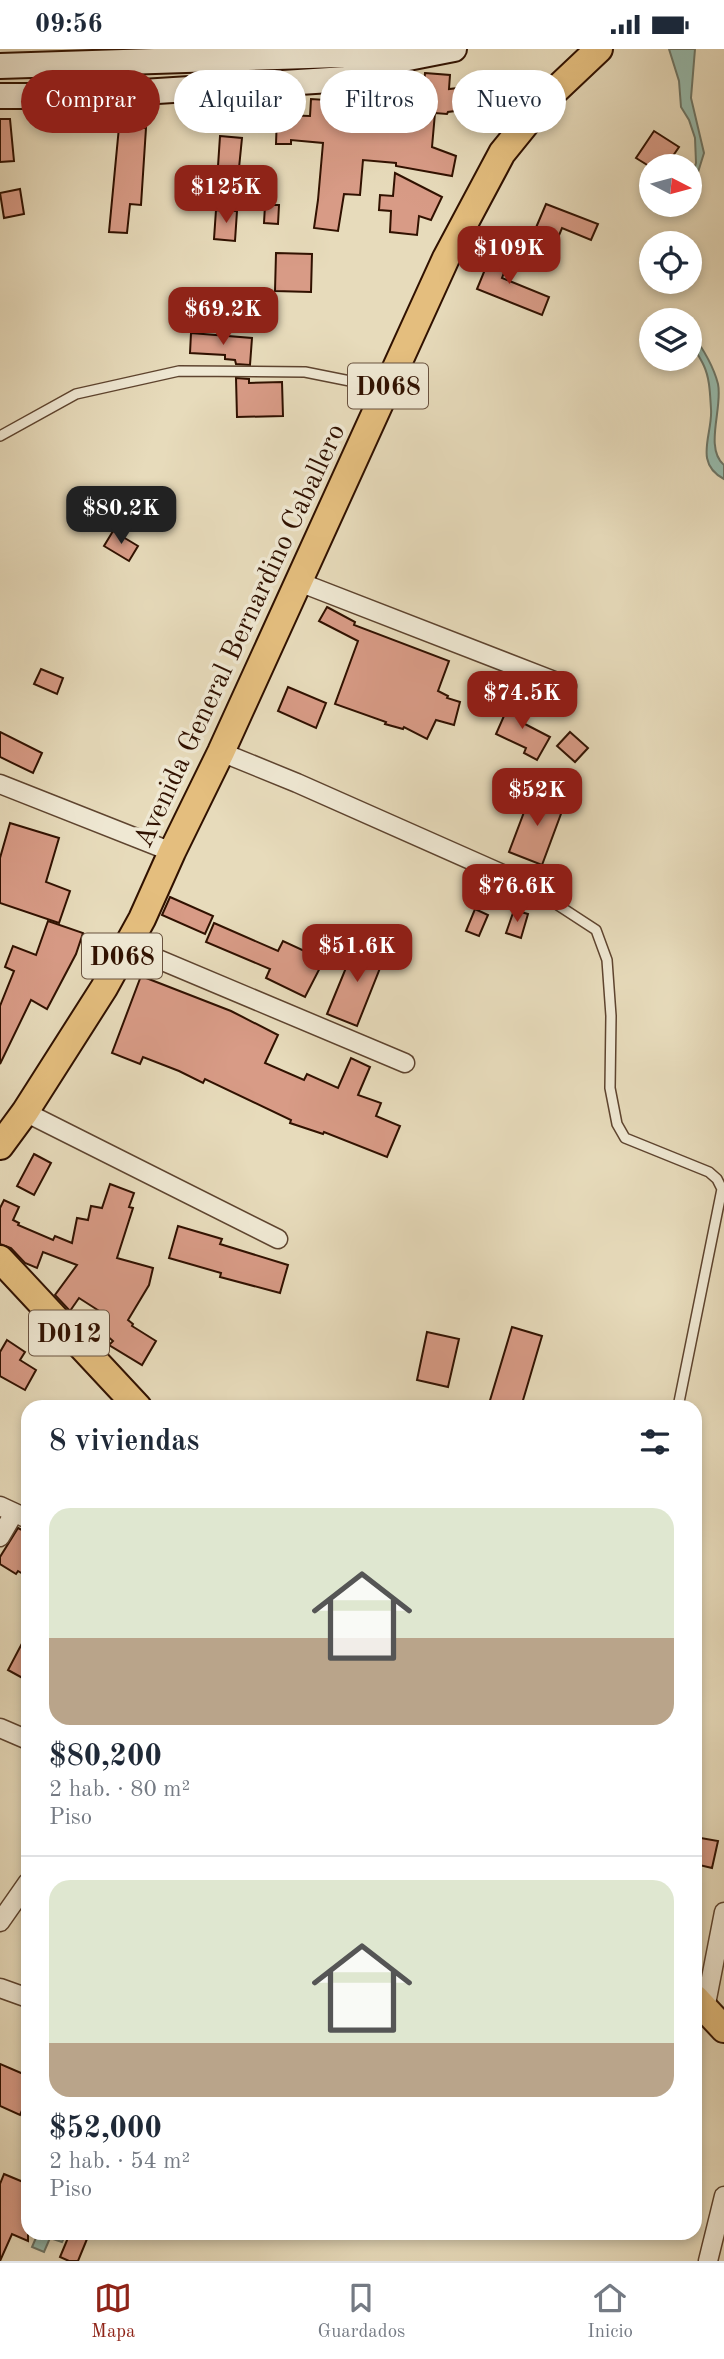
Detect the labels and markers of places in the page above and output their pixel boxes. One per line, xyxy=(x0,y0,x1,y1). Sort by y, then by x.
pin: $125K xyxy=(177,165,275,225)
pin: $109K xyxy=(460,226,558,286)
pin: $69.2K xyxy=(166,287,280,347)
pin: $80.2K xyxy=(64,487,178,546)
pin: $74.5K xyxy=(465,671,579,731)
pin: $52K xyxy=(496,769,578,828)
pin: $76.6K xyxy=(460,865,574,924)
pin: $51.6K xyxy=(300,925,414,984)

